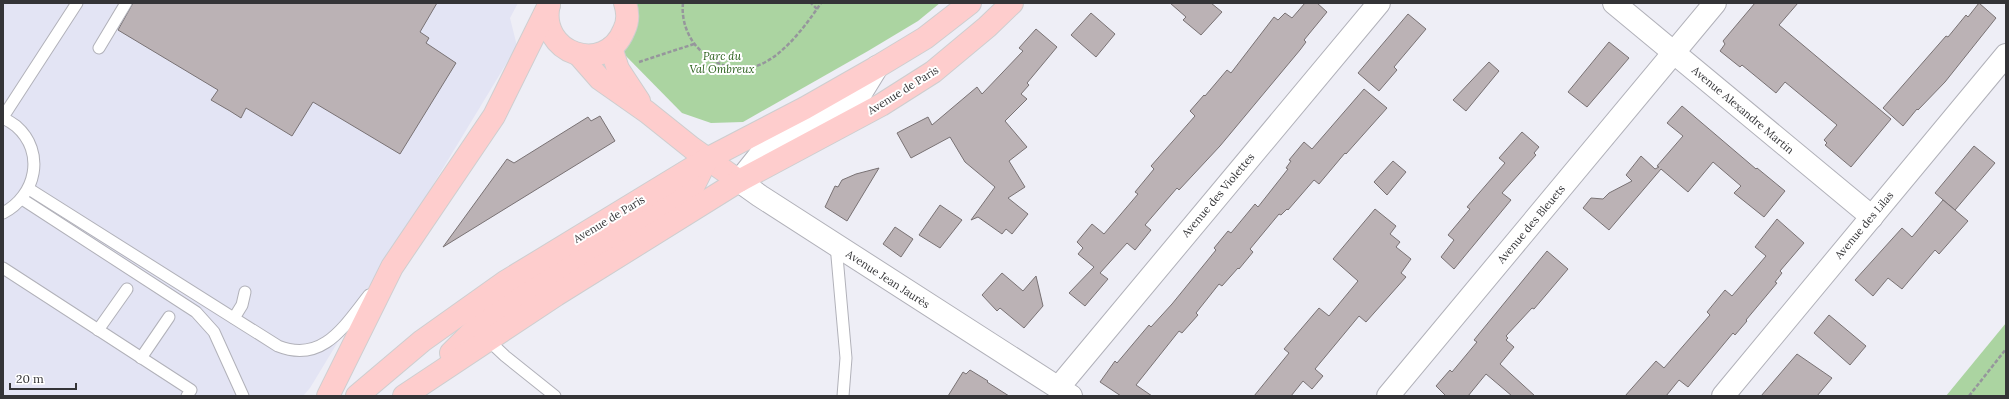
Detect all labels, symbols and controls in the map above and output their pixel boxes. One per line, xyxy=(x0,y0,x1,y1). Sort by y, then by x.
park label: Parc du Val Ombreux xyxy=(689,49,755,76)
street label: Avenue de Paris xyxy=(864,63,941,118)
street label: Avenue Alexandre Martin xyxy=(1688,63,1797,157)
street label: Avenue des Violettes xyxy=(1178,150,1257,241)
street label: Avenue des Bleuets xyxy=(1493,182,1568,267)
street label: Avenue des Lilas xyxy=(1831,188,1896,262)
street label: Avenue de Paris xyxy=(570,192,647,246)
street label: Avenue Jean Jaurès xyxy=(843,246,933,311)
scale bar xyxy=(10,365,76,391)
text: 20 m xyxy=(16,371,44,386)

